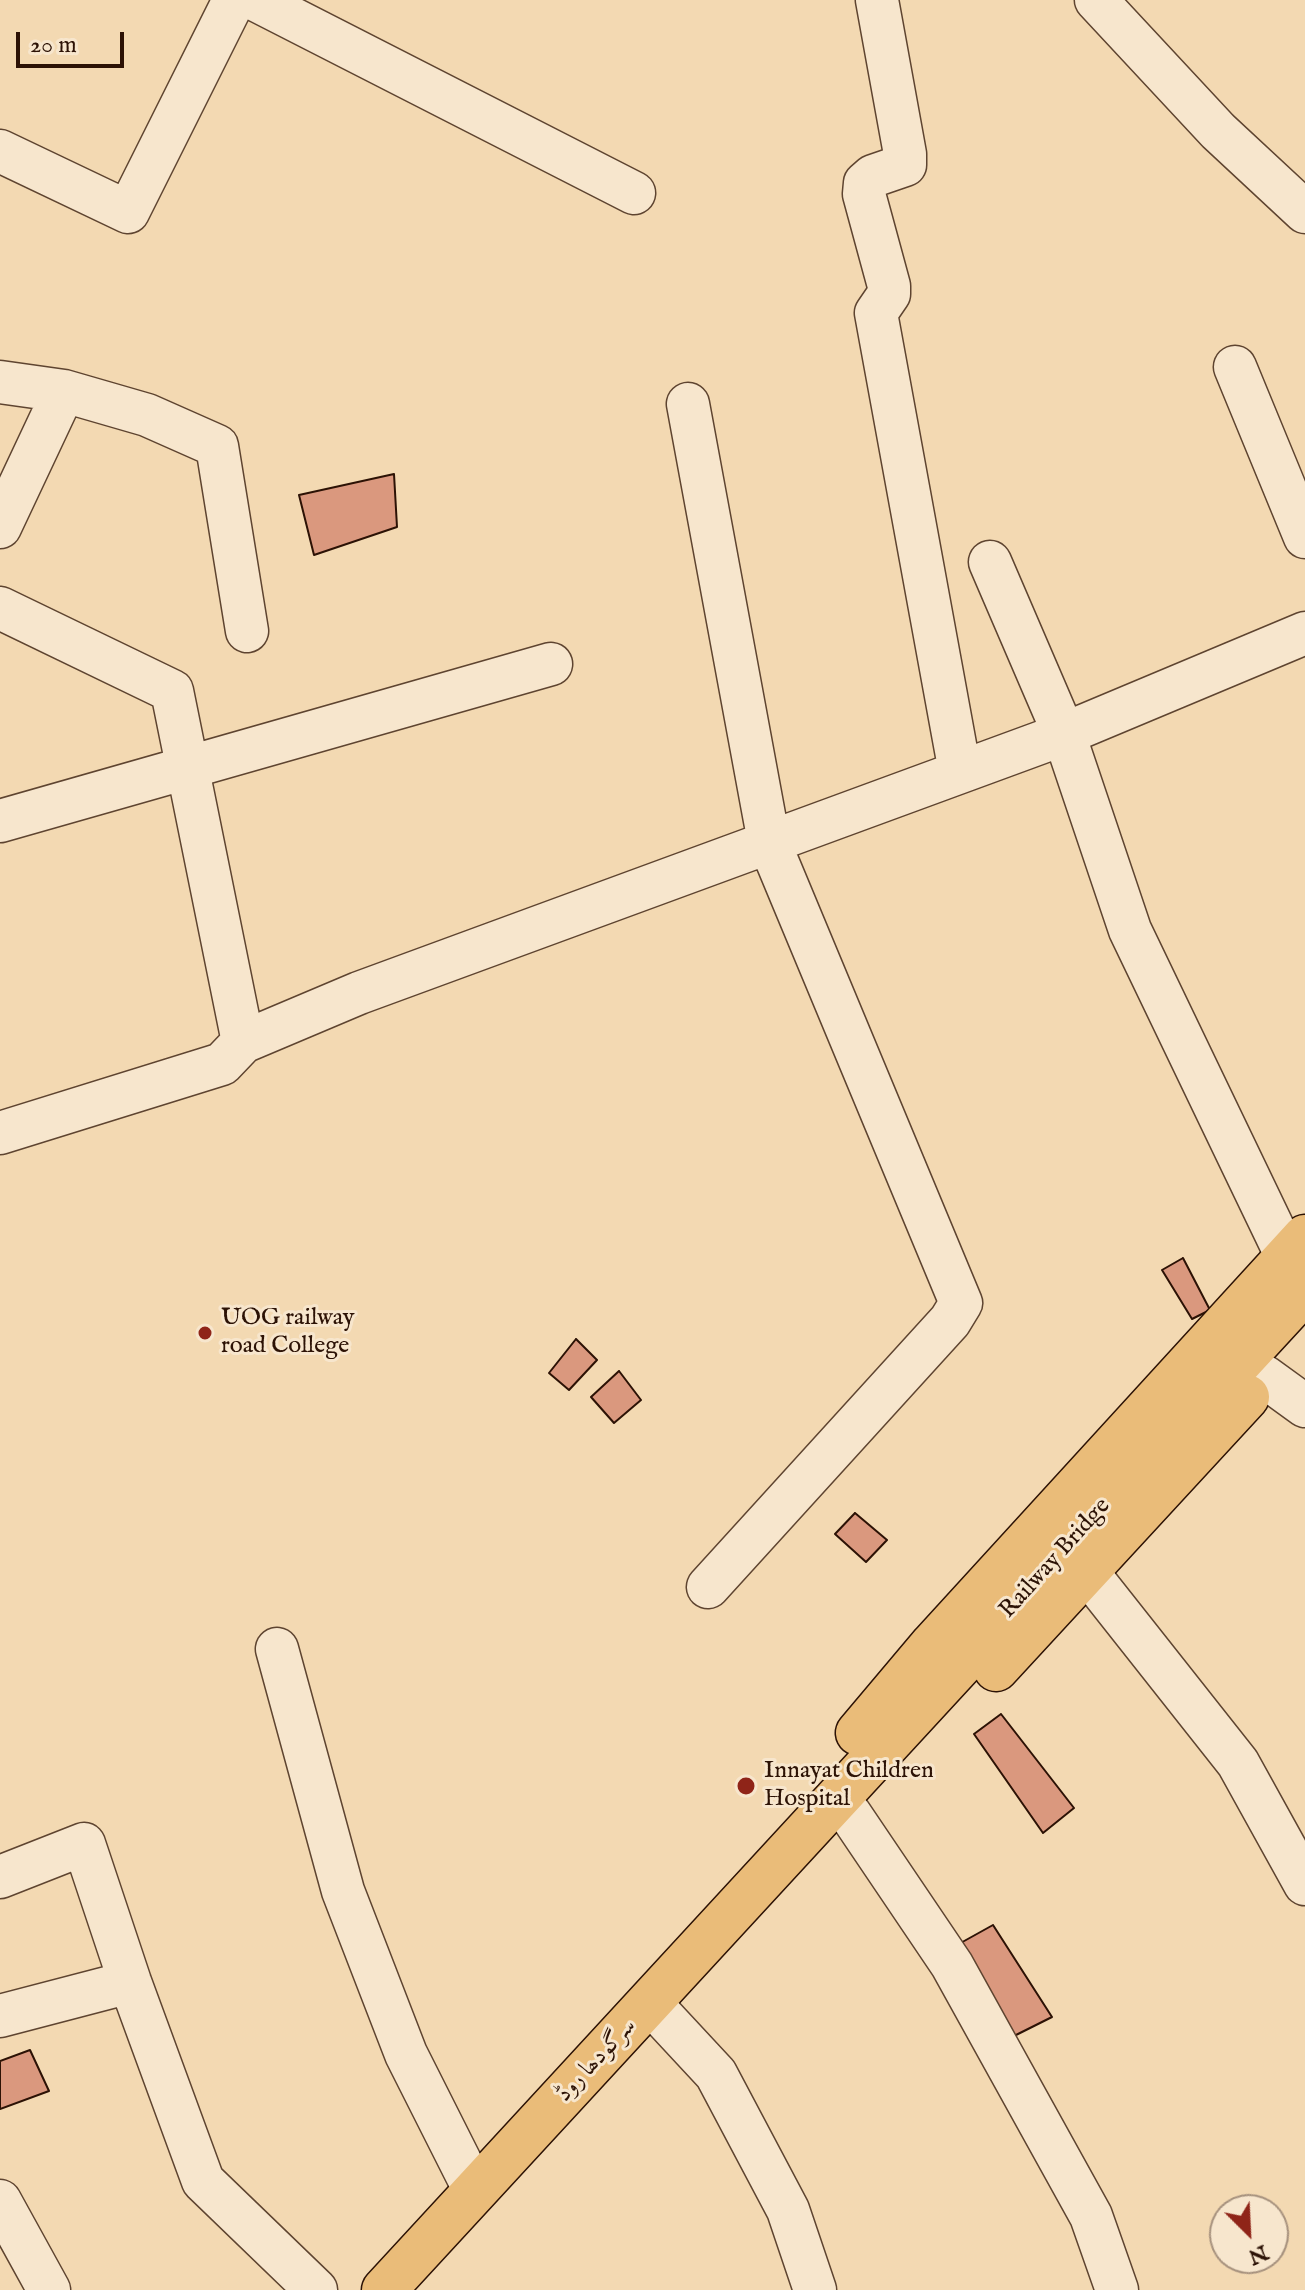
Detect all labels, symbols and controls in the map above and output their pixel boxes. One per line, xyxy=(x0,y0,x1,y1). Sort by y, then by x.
scale bar xyxy=(20,16,128,66)
text: 20 m xyxy=(30,30,77,61)
place label: UOG railway road College xyxy=(221,1305,355,1361)
marker: UOG railway road College xyxy=(196,1324,214,1342)
street label: Railway Bridge xyxy=(995,1493,1117,1625)
place label: Innayat Children Hospital xyxy=(764,1758,934,1814)
marker: Innayat Children Hospital xyxy=(735,1775,757,1797)
street label: سرگودھا روڈ xyxy=(551,2013,643,2109)
north arrow xyxy=(1209,2194,1289,2274)
text: N xyxy=(1244,2237,1272,2271)

